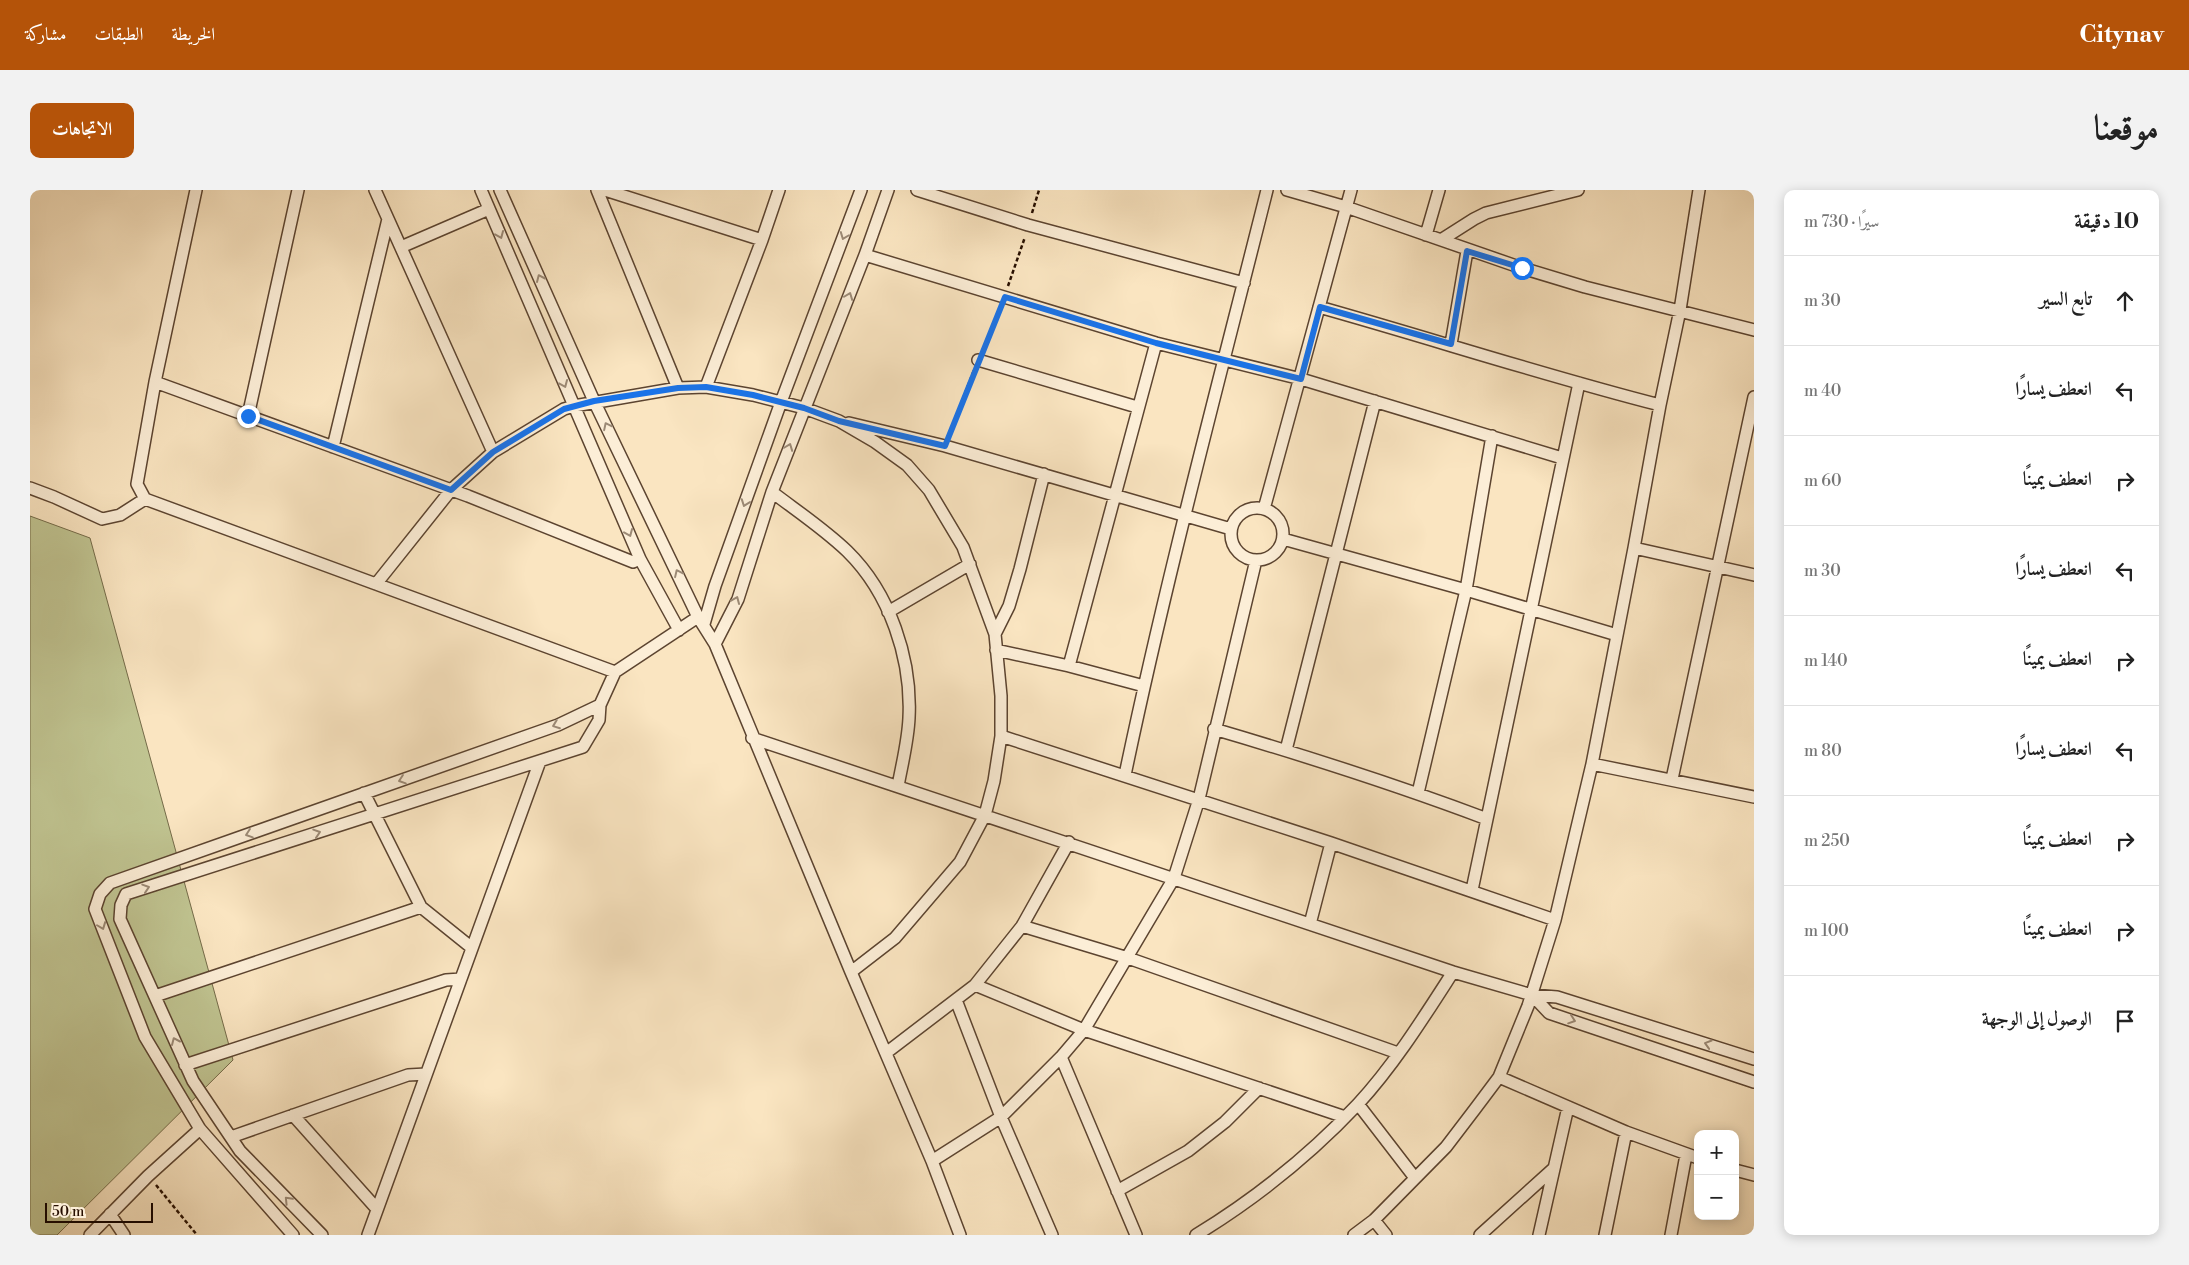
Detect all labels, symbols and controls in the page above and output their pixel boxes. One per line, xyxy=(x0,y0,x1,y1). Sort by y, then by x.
text: Citynav xyxy=(2079,20,2164,50)
text: مشاركة xyxy=(25,23,66,46)
text: الطبقات xyxy=(94,23,143,46)
text: الخريطة xyxy=(171,23,215,46)
button: الاتجاهات xyxy=(30,103,134,158)
text: موقعنا xyxy=(2094,107,2159,150)
text: 10 دقيقة xyxy=(2074,209,2139,235)
text: سيرًا · 730 m xyxy=(1804,212,1879,232)
one-way arrow xyxy=(494,230,505,239)
one-way arrow xyxy=(840,231,850,239)
route start xyxy=(1511,257,1534,280)
one-way arrow xyxy=(536,274,547,283)
text: تابع السير xyxy=(2039,287,2092,311)
icon: ahead xyxy=(2111,287,2139,315)
text: 30 m xyxy=(1804,291,1841,311)
one-way arrow xyxy=(843,292,853,301)
text: انعطف يسارًا xyxy=(2015,377,2092,401)
icon: left xyxy=(2111,377,2139,405)
one-way arrow xyxy=(558,379,569,388)
text: 40 m xyxy=(1804,381,1841,401)
route end xyxy=(237,405,260,428)
one-way arrow xyxy=(603,423,613,432)
one-way arrow xyxy=(783,443,793,452)
text: انعطف يمينًا xyxy=(2023,467,2092,491)
icon: right xyxy=(2111,467,2139,495)
text: 60 m xyxy=(1804,471,1842,491)
one-way arrow xyxy=(741,498,751,507)
one-way arrow xyxy=(622,528,633,537)
text: انعطف يسارًا xyxy=(2015,557,2092,581)
icon: left xyxy=(2111,557,2139,585)
text: 30 m xyxy=(1804,561,1841,581)
one-way arrow xyxy=(674,569,684,578)
one-way arrow xyxy=(731,597,741,605)
text: انعطف يمينًا xyxy=(2023,647,2092,671)
icon: right xyxy=(2111,647,2139,675)
text: 140 m xyxy=(1804,651,1848,671)
one-way arrow xyxy=(552,720,560,730)
text: انعطف يسارًا xyxy=(2015,737,2092,761)
icon: left xyxy=(2111,737,2139,765)
text: 80 m xyxy=(1804,741,1842,761)
one-way arrow xyxy=(399,774,407,784)
text: انعطف يمينًا xyxy=(2023,827,2092,851)
icon: right xyxy=(2111,827,2139,855)
one-way arrow xyxy=(245,828,254,838)
one-way arrow xyxy=(312,828,321,838)
text: 250 m xyxy=(1804,831,1850,851)
one-way arrow xyxy=(141,883,149,893)
text: انعطف يمينًا xyxy=(2023,917,2092,941)
icon: right xyxy=(2111,917,2139,945)
text: 100 m xyxy=(1804,921,1849,941)
one-way arrow xyxy=(96,922,106,930)
text: الوصول إلى الوجهة xyxy=(1982,1007,2092,1031)
icon: arrive xyxy=(2111,1007,2139,1035)
one-way arrow xyxy=(1567,1014,1575,1024)
one-way arrow xyxy=(170,1037,181,1046)
one-way arrow xyxy=(1704,1039,1712,1049)
map controls xyxy=(1694,1130,1739,1220)
button: + xyxy=(1694,1130,1739,1175)
button: − xyxy=(1694,1175,1739,1220)
one-way arrow xyxy=(285,1197,294,1206)
scale bar xyxy=(45,1200,152,1223)
text: 50 m xyxy=(52,1203,84,1221)

